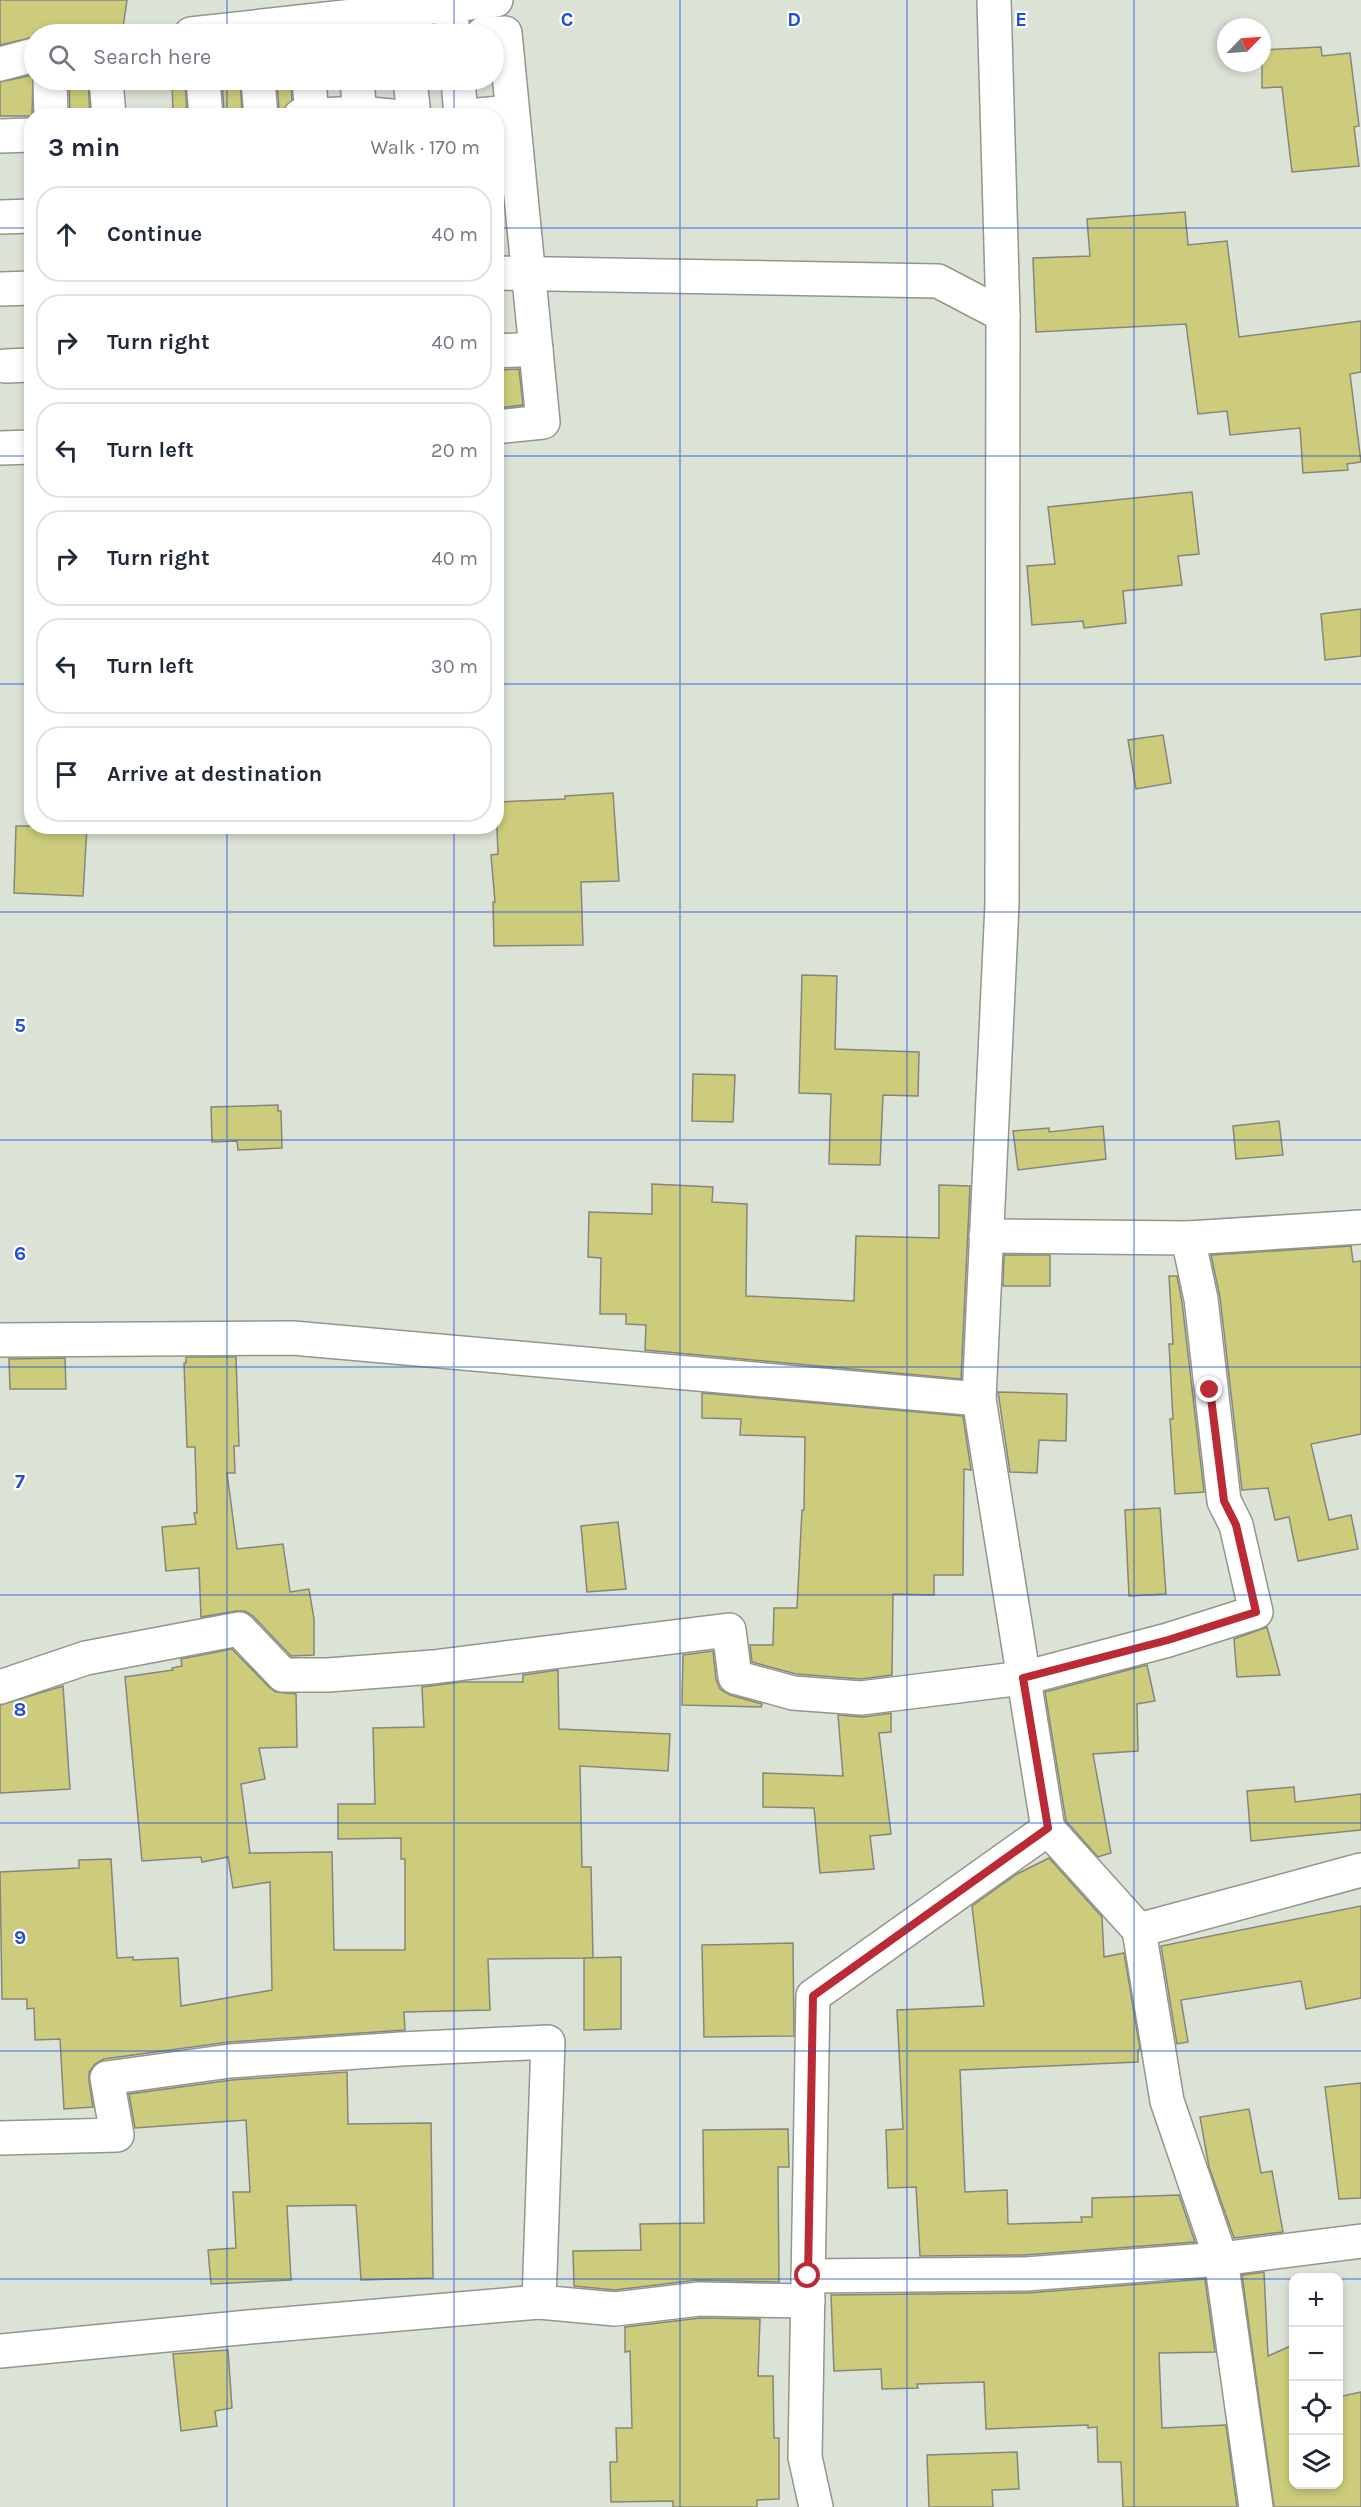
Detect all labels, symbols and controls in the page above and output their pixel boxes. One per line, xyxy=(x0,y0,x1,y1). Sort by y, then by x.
text: C xyxy=(561,8,573,31)
text: D xyxy=(787,8,801,31)
text: E xyxy=(1015,8,1027,31)
north arrow xyxy=(1217,18,1271,72)
search box xyxy=(24,24,504,90)
icon: search xyxy=(45,41,78,74)
text: Search here xyxy=(93,44,211,70)
text: 3 min xyxy=(48,132,120,163)
text: Walk · 170 m xyxy=(370,136,480,159)
icon: ahead xyxy=(50,218,83,251)
text: Continue xyxy=(107,221,202,247)
text: 40 m xyxy=(432,223,478,246)
icon: right xyxy=(50,326,83,359)
text: Turn right xyxy=(107,329,210,355)
text: 40 m xyxy=(432,331,478,354)
icon: left xyxy=(50,434,83,467)
text: Turn left xyxy=(107,437,194,463)
text: 20 m xyxy=(431,439,478,462)
icon: right xyxy=(50,542,83,575)
text: Turn right xyxy=(107,545,210,571)
text: 40 m xyxy=(432,547,478,570)
icon: left xyxy=(50,650,83,683)
text: Turn left xyxy=(107,653,194,679)
text: 30 m xyxy=(431,655,478,678)
icon: arrive xyxy=(50,758,83,791)
text: Arrive at destination xyxy=(107,761,322,787)
text: 5 xyxy=(14,1014,26,1037)
text: 6 xyxy=(14,1242,26,1265)
route end xyxy=(1196,1376,1222,1402)
text: 7 xyxy=(15,1470,25,1493)
text: 8 xyxy=(14,1698,26,1721)
text: 9 xyxy=(14,1926,26,1949)
route start xyxy=(794,2262,820,2288)
map controls xyxy=(1289,2273,1343,2489)
button: + xyxy=(1289,2273,1343,2327)
button: − xyxy=(1289,2327,1343,2381)
button: locate xyxy=(1289,2381,1343,2435)
button: layers xyxy=(1289,2435,1343,2489)

